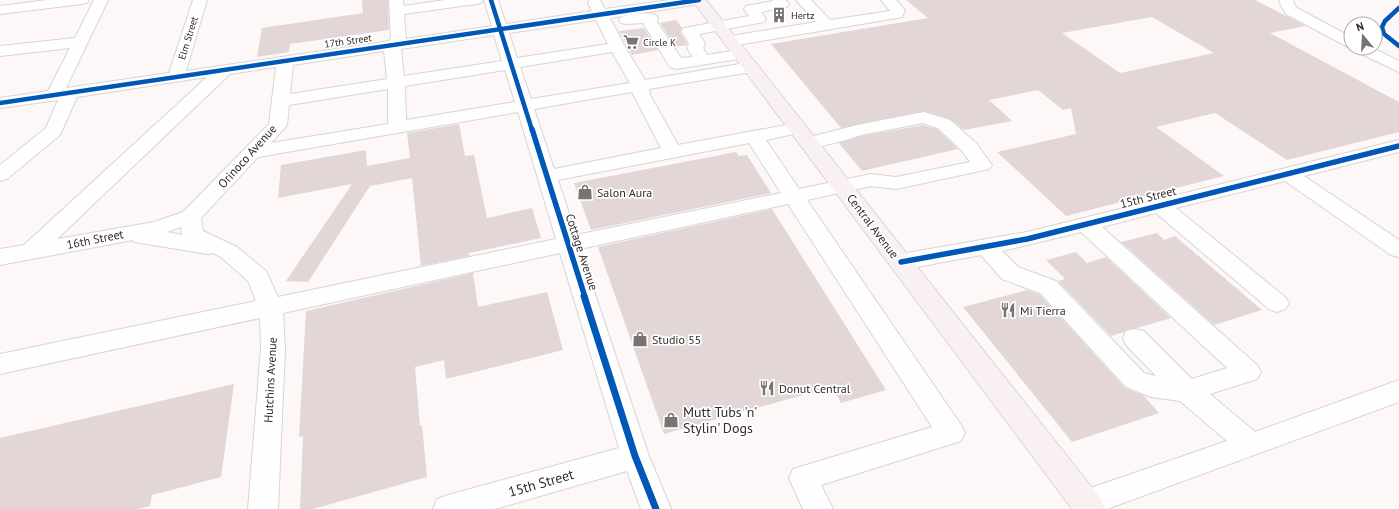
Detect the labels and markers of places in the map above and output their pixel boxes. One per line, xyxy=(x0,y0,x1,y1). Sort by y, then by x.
building icon: Hertz xyxy=(770,6,788,24)
place label: Hertz xyxy=(791,9,814,22)
supermarket icon: Circle K xyxy=(622,33,640,51)
place label: Circle K xyxy=(643,36,676,49)
shop icon: Salon Aura xyxy=(576,183,594,201)
place label: Salon Aura xyxy=(597,185,652,200)
restaurant icon: Mi Tierra xyxy=(999,301,1017,319)
place label: Mi Tierra xyxy=(1020,303,1066,318)
shop icon: Studio 55 xyxy=(631,330,649,348)
place label: Studio 55 xyxy=(652,332,701,347)
restaurant icon: Donut Central xyxy=(758,379,776,397)
place label: Donut Central xyxy=(779,381,851,396)
place label: Mutt Tubs 'n' Stylin' Dogs xyxy=(683,403,757,437)
shop icon: Mutt Tubs 'n' Stylin' Dogs xyxy=(662,411,680,429)

